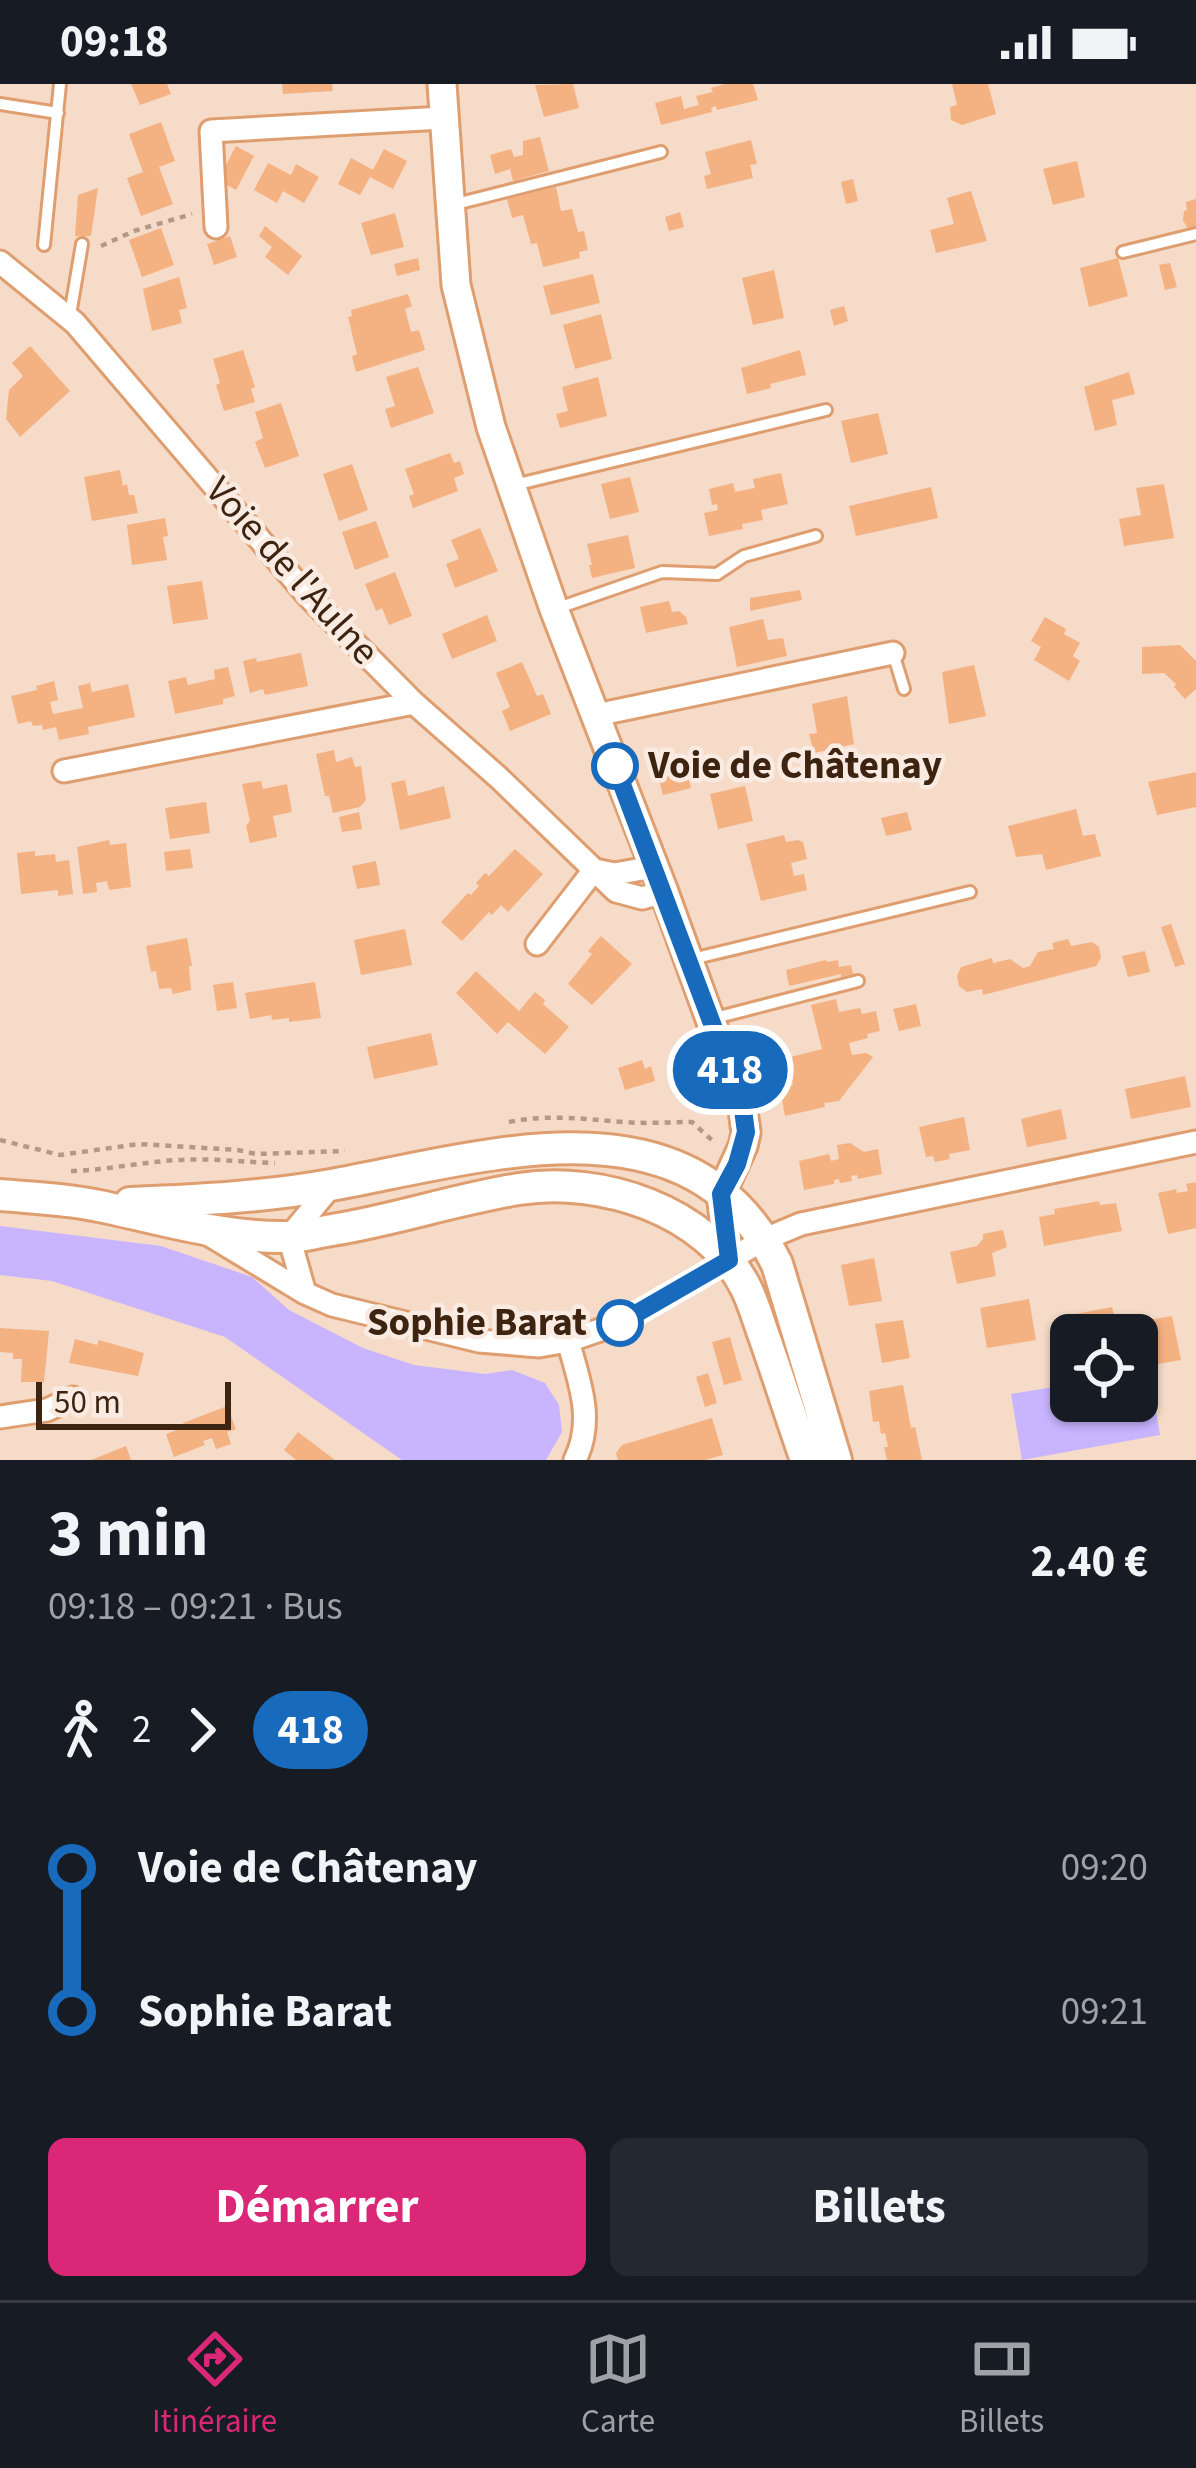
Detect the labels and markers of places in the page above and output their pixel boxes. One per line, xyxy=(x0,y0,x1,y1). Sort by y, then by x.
place label: Voie de Châtenay xyxy=(647,738,942,794)
marker: Voie de Châtenay xyxy=(593,744,637,788)
place label: Sophie Barat xyxy=(367,1295,587,1351)
marker: Sophie Barat xyxy=(598,1301,642,1345)

